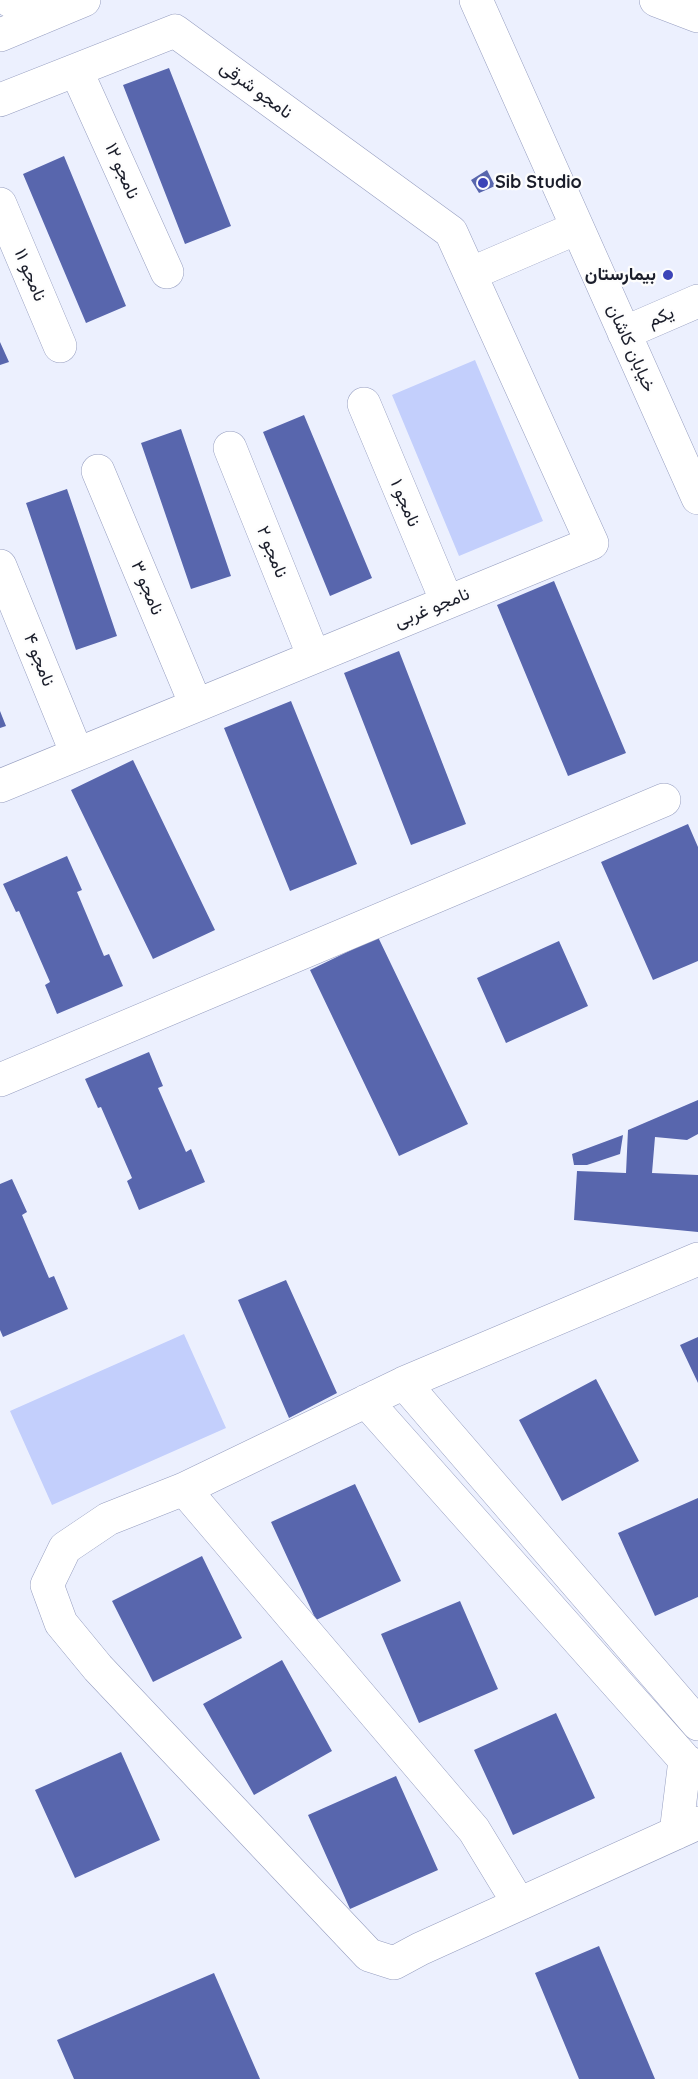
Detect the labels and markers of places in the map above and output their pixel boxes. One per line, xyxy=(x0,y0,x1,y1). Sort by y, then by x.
place label: Sib Studio xyxy=(495,172,582,194)
marker: Sib Studio xyxy=(476,176,490,190)
place label: بیمارستان xyxy=(585,264,656,286)
marker: بیمارستان xyxy=(661,268,675,282)

